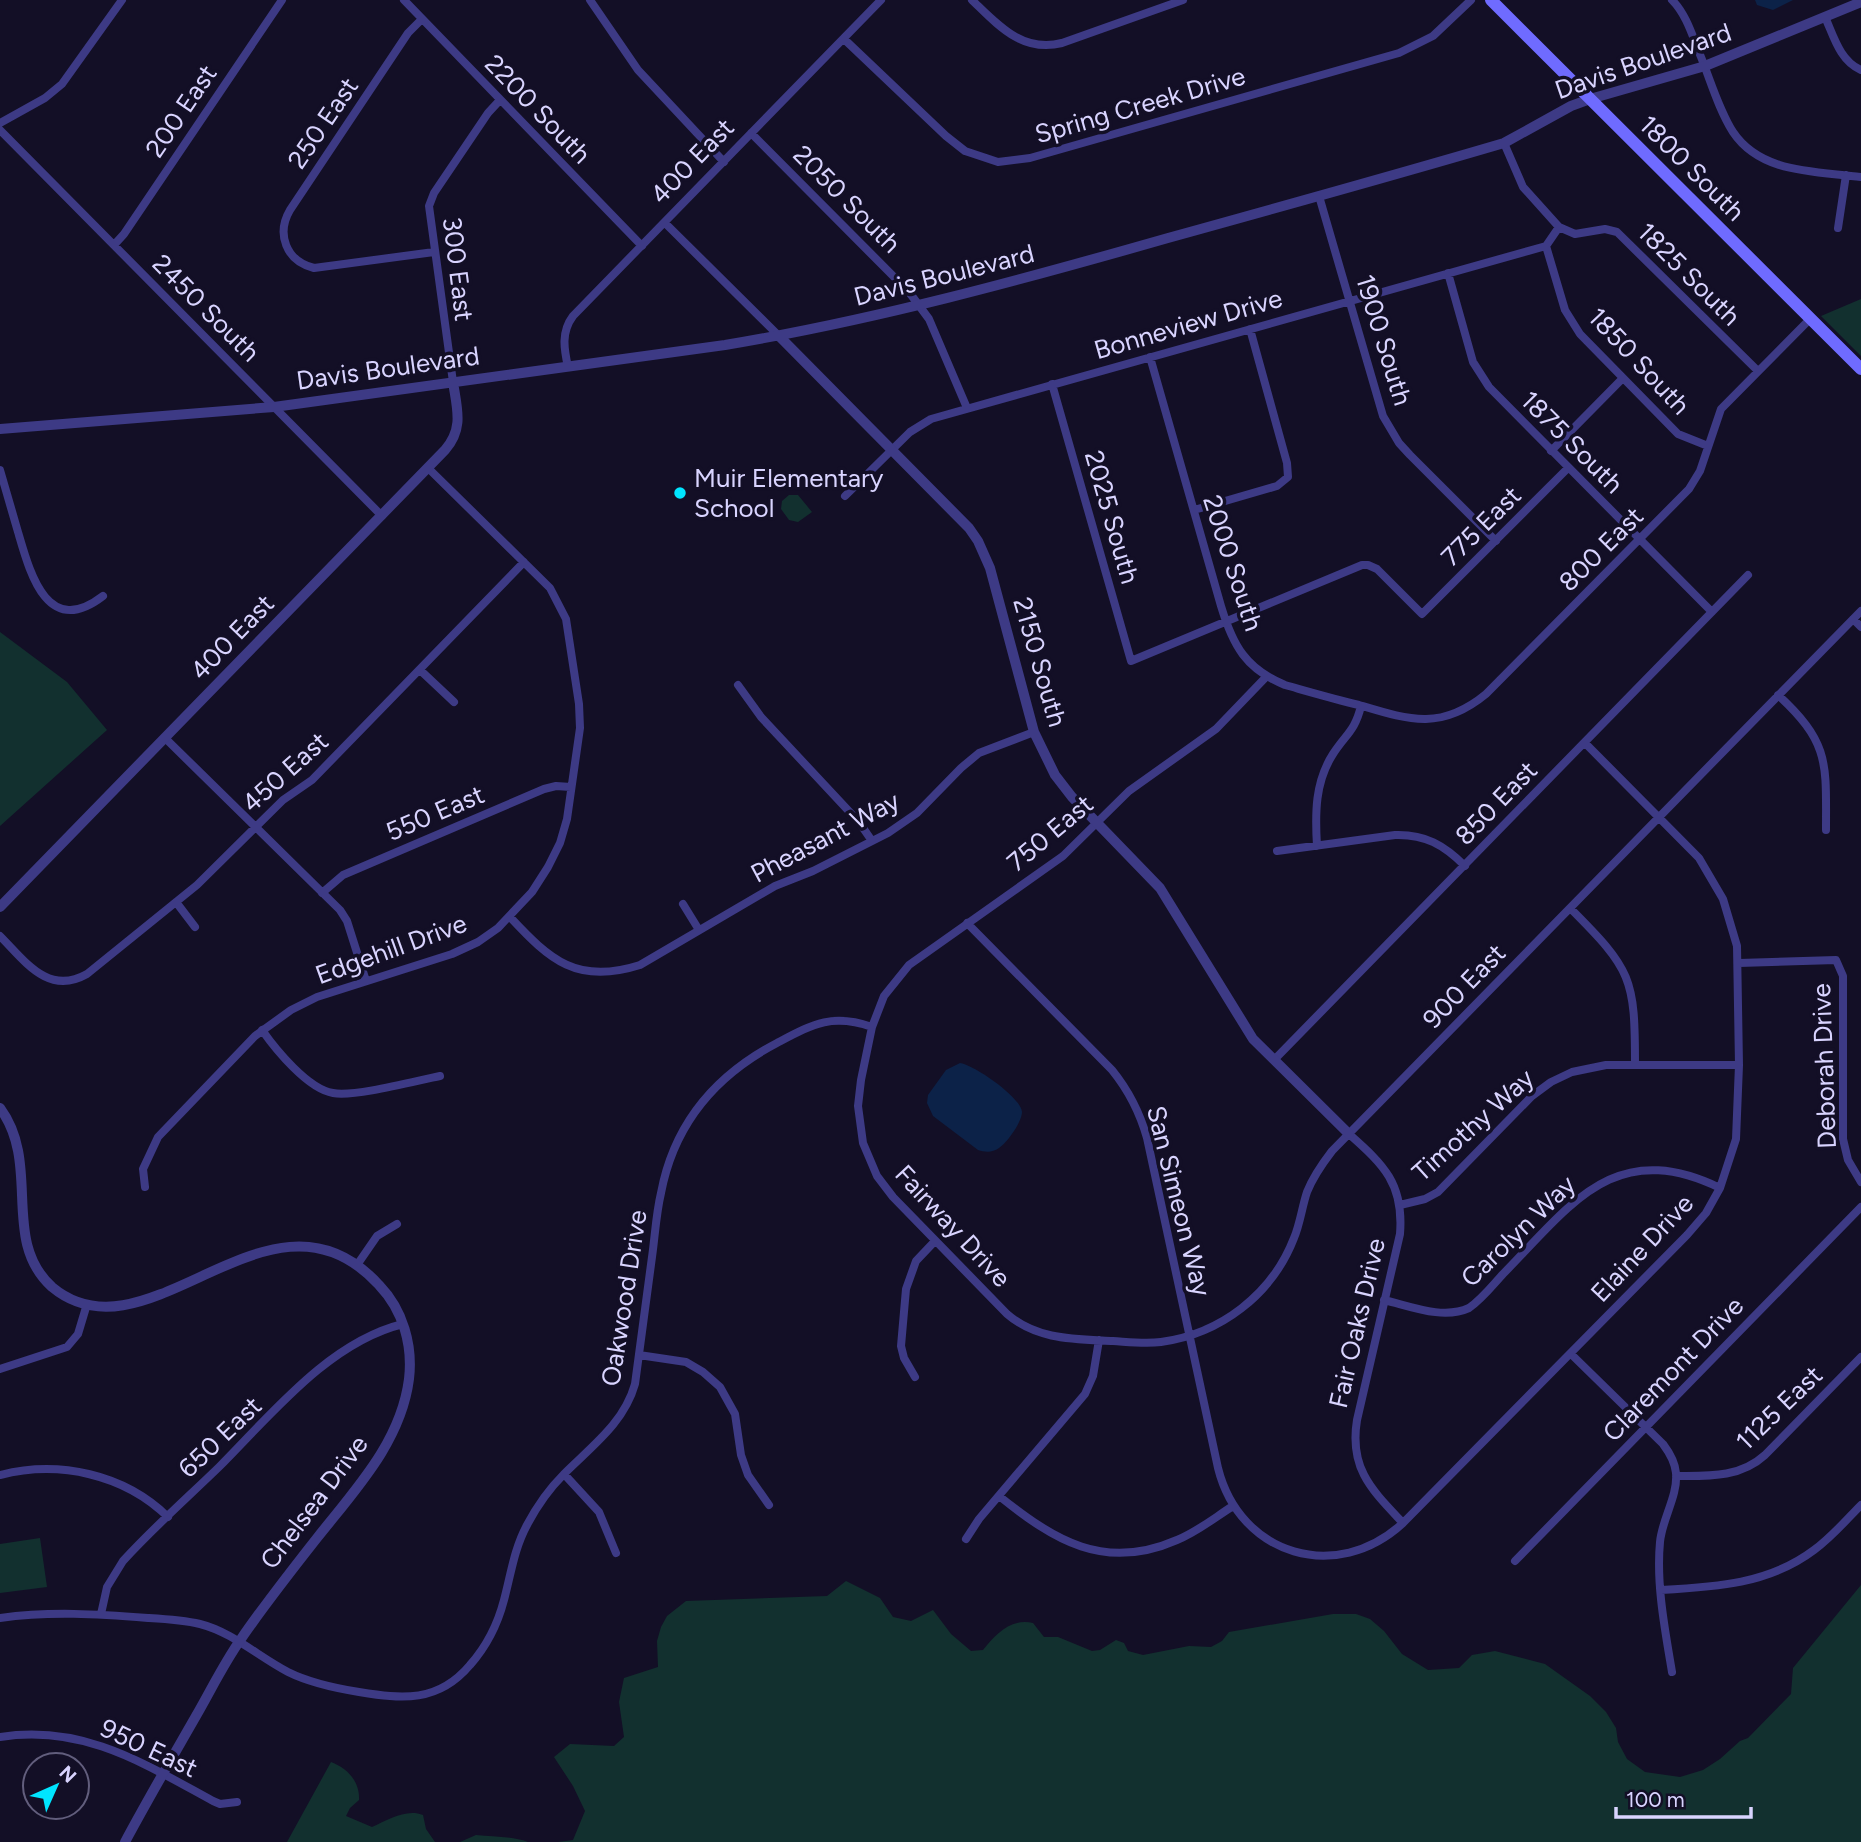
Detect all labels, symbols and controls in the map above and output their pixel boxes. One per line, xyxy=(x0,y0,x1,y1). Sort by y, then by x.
street label: Davis Boulevard xyxy=(1551,16,1735,106)
street label: 2200 South xyxy=(478,48,598,170)
street label: 200 East xyxy=(138,58,224,163)
street label: Spring Creek Drive xyxy=(1031,60,1249,150)
street label: 250 East xyxy=(281,71,365,175)
street label: 1800 South xyxy=(1632,108,1752,228)
street label: 400 East xyxy=(644,111,741,210)
street label: 2050 South xyxy=(786,138,908,260)
street label: 300 East xyxy=(436,215,480,323)
street label: 1825 South xyxy=(1631,216,1747,332)
street label: Davis Boulevard xyxy=(851,237,1037,313)
street label: 2450 South xyxy=(146,248,266,368)
street label: 1900 South xyxy=(1349,271,1419,409)
street label: Bonneview Drive xyxy=(1090,282,1286,366)
street label: 1850 South xyxy=(1581,301,1697,421)
street label: Davis Boulevard xyxy=(294,339,482,397)
street label: 1875 South xyxy=(1514,384,1630,500)
street label: 2025 South xyxy=(1078,447,1146,587)
place label: Muir Elementary School xyxy=(694,462,884,524)
street label: 775 East xyxy=(1434,479,1528,573)
marker: Muir Elementary School xyxy=(672,485,688,501)
street label: 2000 South xyxy=(1196,491,1270,635)
street label: 800 East xyxy=(1552,500,1650,598)
street label: 400 East xyxy=(184,587,281,686)
street label: 2150 South xyxy=(1006,594,1074,730)
street label: 450 East xyxy=(235,725,335,819)
street label: 850 East xyxy=(1448,754,1544,852)
street label: 550 East xyxy=(381,778,489,848)
street label: Pheasant Way xyxy=(745,784,905,890)
street label: 750 East xyxy=(1000,788,1100,878)
street label: Edgehill Drive xyxy=(311,907,471,991)
street label: 900 East xyxy=(1416,937,1512,1035)
street label: Deborah Drive xyxy=(1805,983,1843,1149)
street label: Timothy Way xyxy=(1406,1062,1541,1188)
street label: San Simeon Way xyxy=(1140,1102,1218,1300)
street label: Fairway Drive xyxy=(888,1158,1018,1294)
street label: Carolyn Way xyxy=(1454,1168,1582,1294)
street label: Elaine Drive xyxy=(1584,1187,1700,1309)
street label: Oakwood Drive xyxy=(594,1208,654,1388)
street label: Fair Oaks Drive xyxy=(1322,1235,1392,1411)
street label: Claremont Drive xyxy=(1596,1290,1750,1448)
street label: 1125 East xyxy=(1729,1359,1829,1457)
street label: 650 East xyxy=(172,1389,268,1484)
street label: Chelsea Drive xyxy=(253,1429,375,1575)
street label: 950 East xyxy=(95,1712,203,1784)
north arrow xyxy=(21,1751,91,1821)
text: N xyxy=(54,1761,81,1788)
scale bar xyxy=(1616,1776,1751,1820)
text: 100 m xyxy=(1626,1787,1685,1812)

